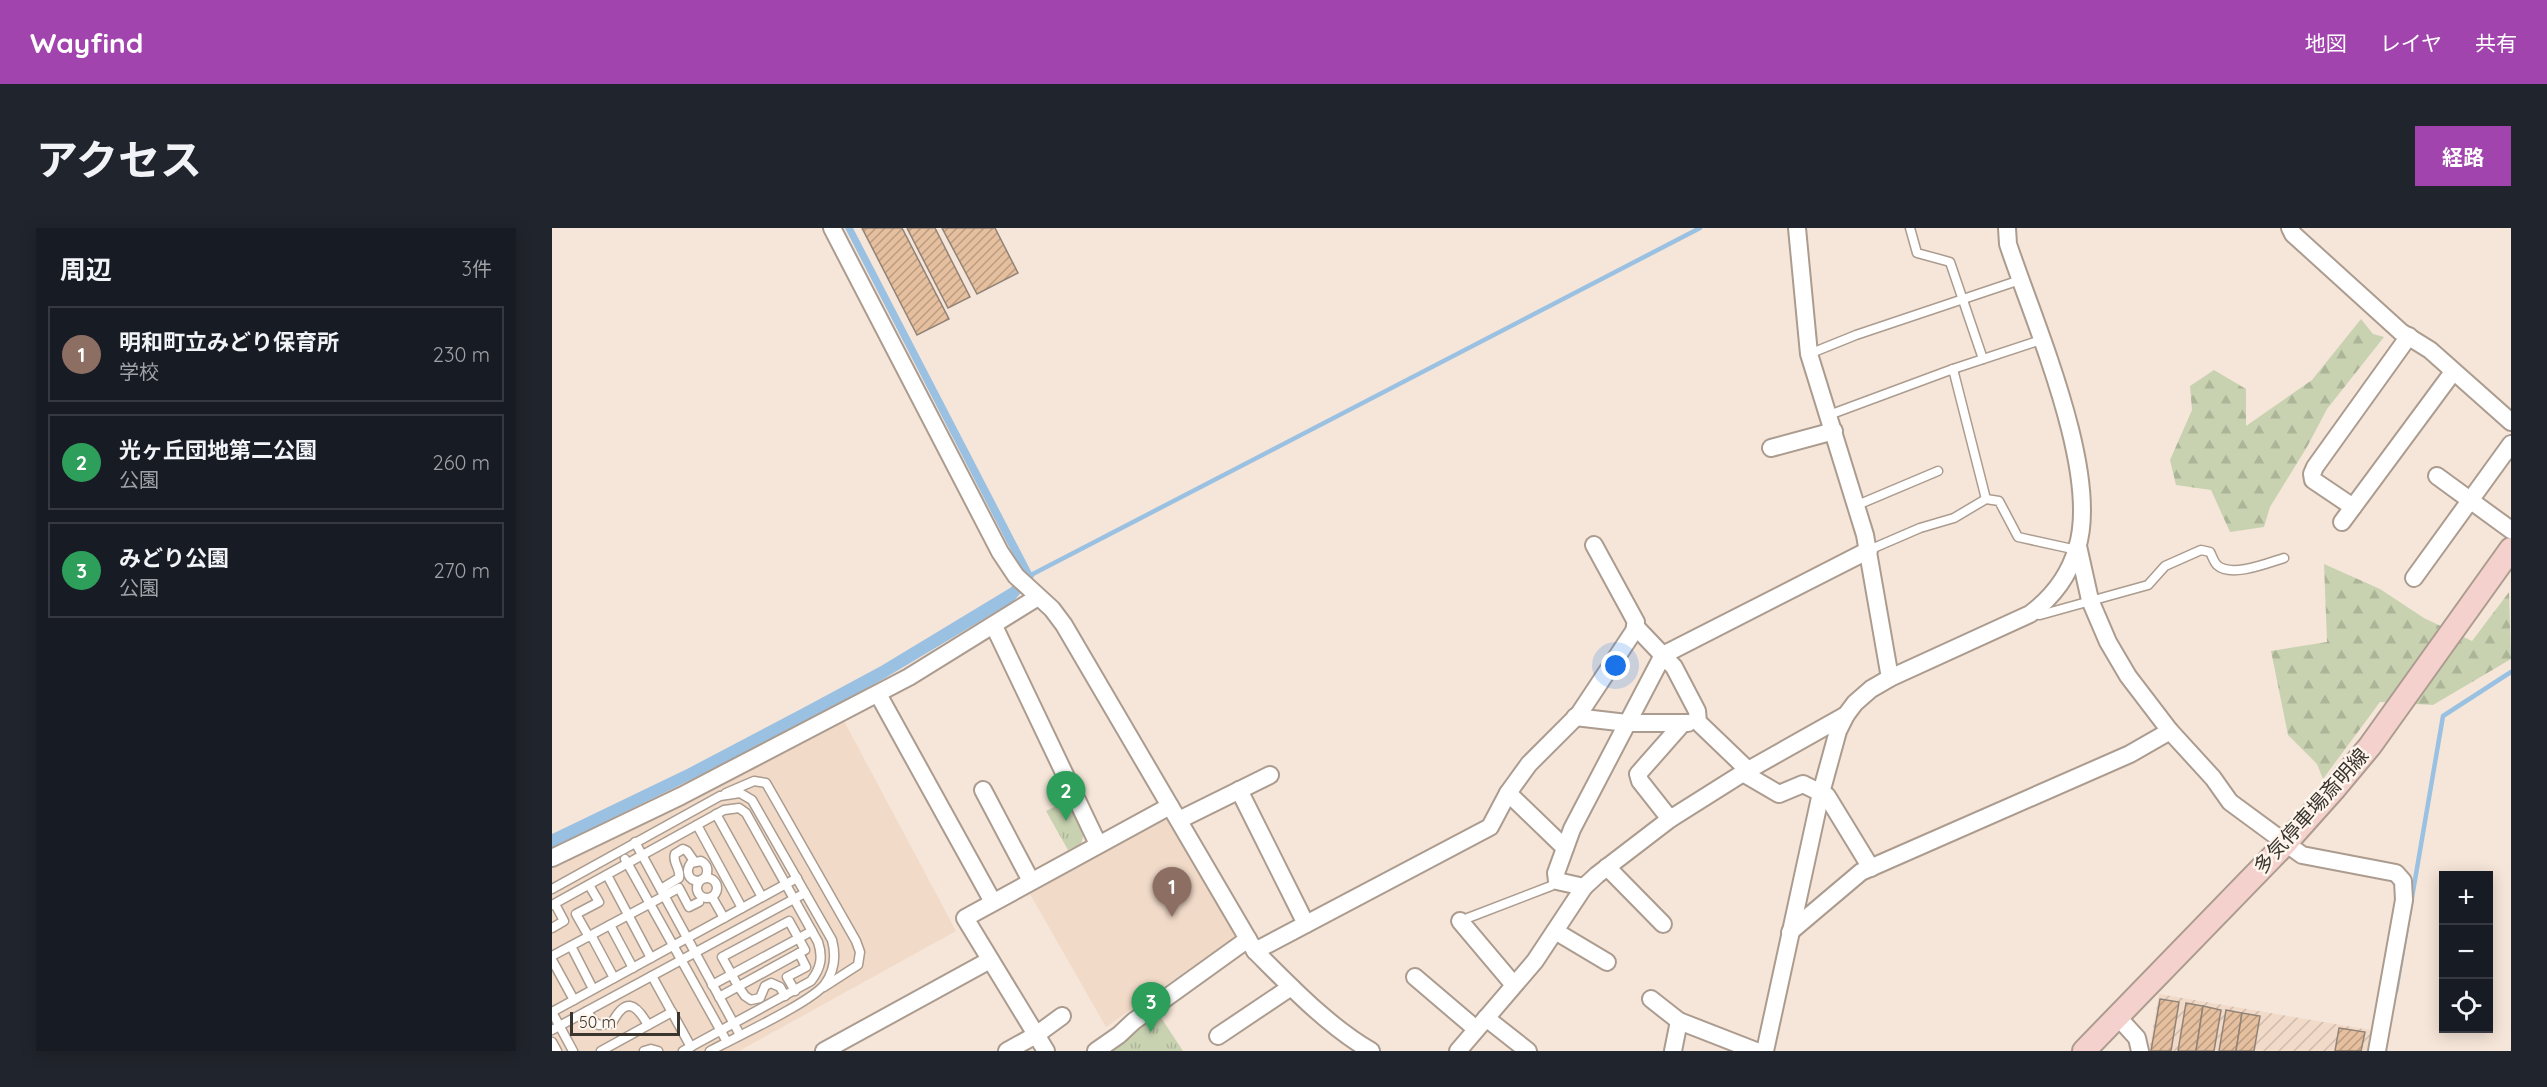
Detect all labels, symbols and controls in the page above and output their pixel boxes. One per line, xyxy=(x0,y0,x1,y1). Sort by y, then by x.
text: Wayfind xyxy=(30,25,143,60)
text: 地図 xyxy=(2305,30,2347,56)
text: レイヤ xyxy=(2380,30,2442,56)
text: 共有 xyxy=(2475,30,2517,56)
button: 経路 xyxy=(2415,126,2511,186)
text: アクセス xyxy=(36,133,202,186)
text: 周辺 xyxy=(60,253,112,286)
text: 3件 xyxy=(462,256,492,281)
text: 明和町立みどり保育所 xyxy=(119,328,339,356)
text: 1 xyxy=(78,342,85,367)
text: 230 m xyxy=(433,342,490,367)
text: 学校 xyxy=(119,359,159,384)
text: 光ヶ丘団地第二公園 xyxy=(119,436,317,464)
text: 2 xyxy=(76,450,87,475)
text: 260 m xyxy=(433,450,490,475)
text: 公園 xyxy=(119,467,159,492)
text: みどり公園 xyxy=(119,544,229,572)
text: 3 xyxy=(76,558,87,583)
text: 270 m xyxy=(433,558,490,583)
text: 公園 xyxy=(119,575,159,600)
your location xyxy=(1601,651,1630,680)
street label: 多気停車場斎明線 xyxy=(2248,743,2373,878)
pin: 2 xyxy=(1046,772,1086,821)
pin: 1 xyxy=(1152,868,1192,917)
map controls xyxy=(2439,871,2493,1033)
button: + xyxy=(2439,871,2493,925)
button: − xyxy=(2439,925,2493,979)
button: locate xyxy=(2439,979,2493,1033)
pin: 3 xyxy=(1132,982,1170,1032)
scale bar xyxy=(570,1009,680,1036)
text: 50 m xyxy=(579,1012,616,1032)

